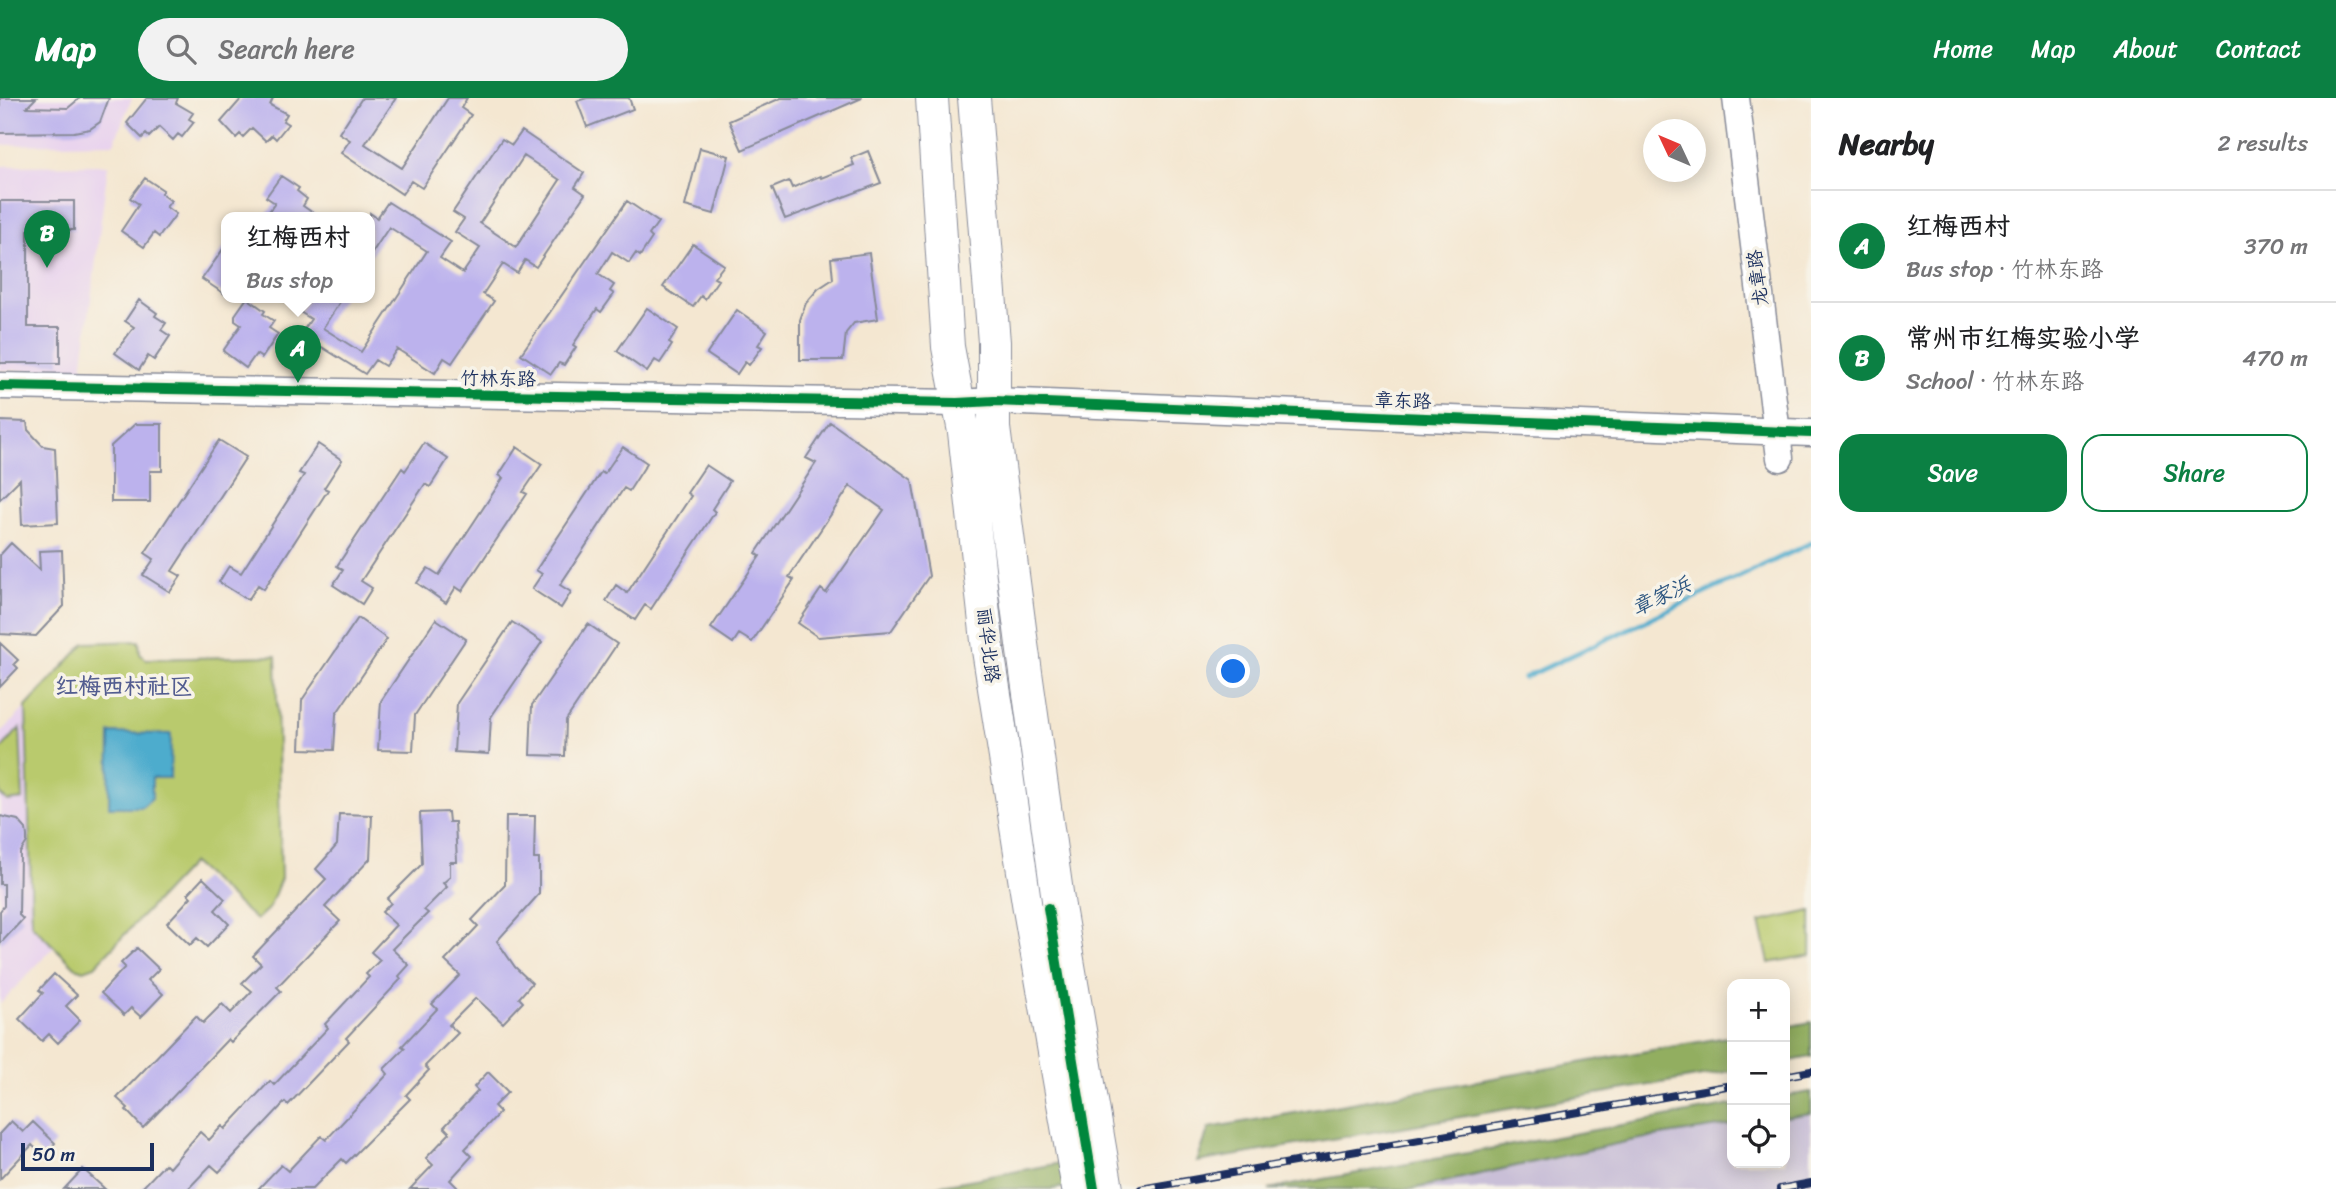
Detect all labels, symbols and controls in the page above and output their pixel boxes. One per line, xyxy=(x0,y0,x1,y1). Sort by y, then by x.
search box xyxy=(138,18,628,81)
text: Map xyxy=(35,20,96,78)
text: Search here xyxy=(218,26,355,72)
text: Home xyxy=(1933,28,1993,70)
text: Map xyxy=(2031,28,2075,70)
text: About xyxy=(2113,28,2178,70)
text: Contact xyxy=(2216,28,2301,70)
icon: search xyxy=(162,30,200,68)
text: Nearby xyxy=(1839,117,1934,171)
north arrow xyxy=(1643,119,1706,182)
text: 2 results xyxy=(2217,123,2308,164)
text: 红梅西村 xyxy=(1906,203,2010,249)
pin: B xyxy=(24,210,70,268)
popup xyxy=(221,212,375,303)
text: 红梅西村 xyxy=(246,214,350,260)
text: A xyxy=(1854,226,1870,267)
text: 370 m xyxy=(2244,226,2308,267)
street label: 龙章路 xyxy=(1738,248,1777,308)
text: Bus stop · 竹林东路 xyxy=(1906,249,2103,290)
text: Bus stop xyxy=(246,260,333,301)
text: 常州市红梅实验小学 xyxy=(1906,315,2140,361)
pin: A xyxy=(275,325,321,383)
text: B xyxy=(1855,338,1869,379)
text: 470 m xyxy=(2242,338,2308,379)
street label: 竹林东路 xyxy=(460,361,536,396)
text: School · 竹林东路 xyxy=(1906,361,2084,402)
street label: 章东路 xyxy=(1374,383,1432,418)
button: Save xyxy=(1839,434,2067,512)
button: Share xyxy=(2081,434,2308,512)
water label: 章家浜 xyxy=(1624,565,1698,627)
street label: 丽华北路 xyxy=(967,605,1010,685)
your location xyxy=(1216,654,1250,688)
district label: 红梅西村社区 xyxy=(55,666,193,707)
map controls xyxy=(1727,979,1790,1168)
button: + xyxy=(1727,979,1790,1042)
button: − xyxy=(1727,1042,1790,1105)
button: locate xyxy=(1727,1105,1790,1168)
text: 50 m xyxy=(32,1138,75,1171)
scale bar xyxy=(21,1140,154,1172)

